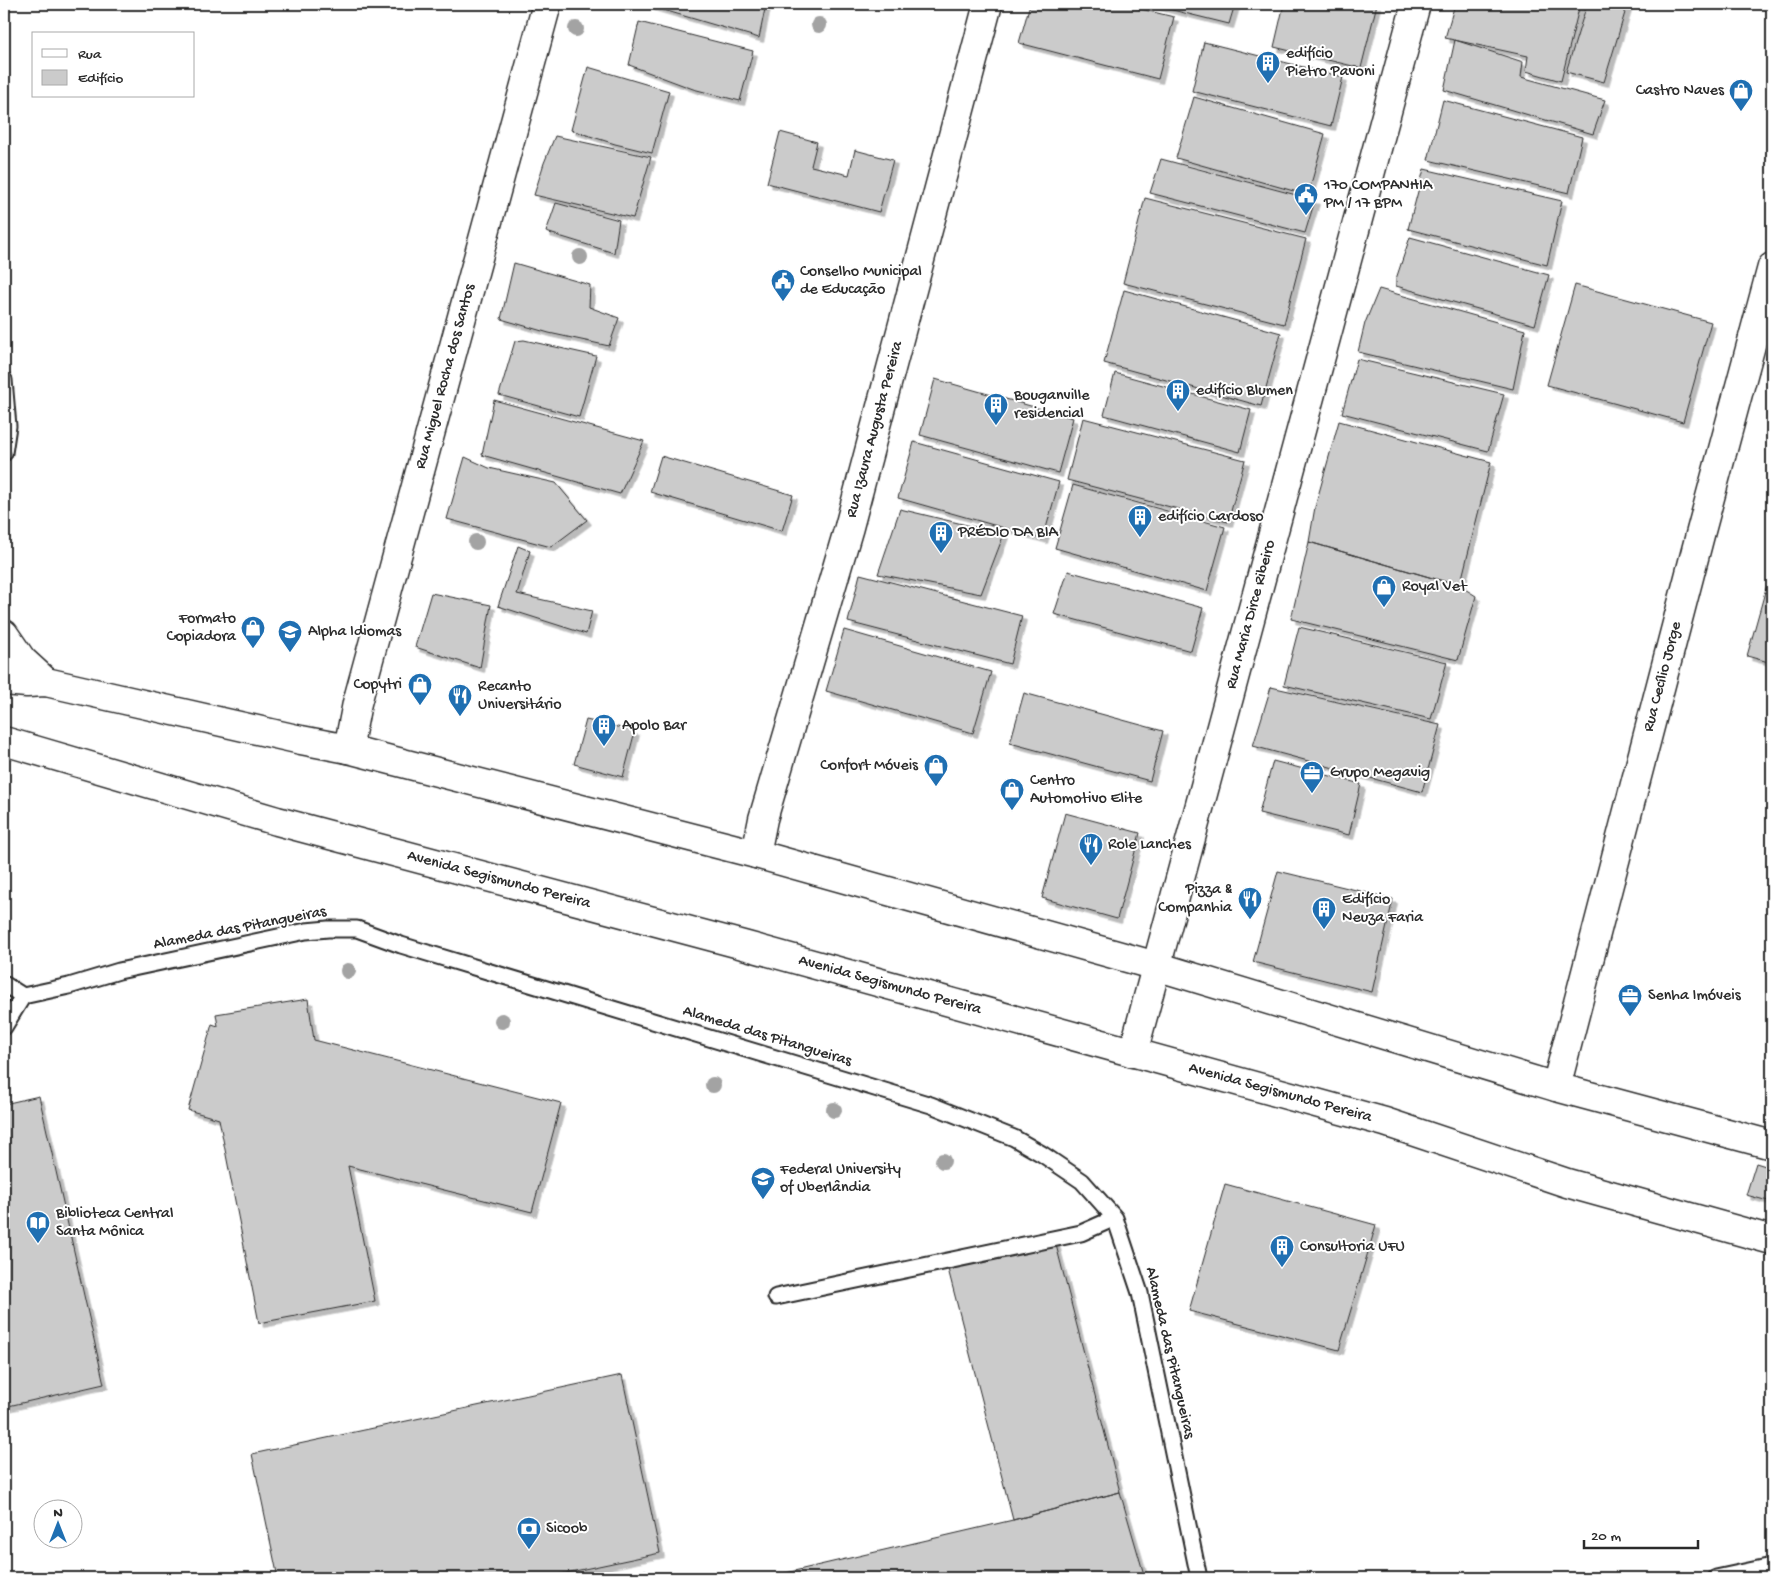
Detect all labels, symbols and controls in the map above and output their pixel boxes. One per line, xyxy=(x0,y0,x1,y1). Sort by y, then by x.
legend xyxy=(32,32,195,98)
place label: edifício Pietro Pavoni xyxy=(1285,45,1375,82)
text: Rua xyxy=(78,46,102,64)
building icon: edifício Pietro Pavoni xyxy=(1255,50,1281,84)
text: Edifício xyxy=(78,70,124,88)
shop icon: Castro Naves xyxy=(1728,78,1754,112)
place label: Castro Naves xyxy=(1636,82,1725,101)
place label: 170 COMPANHIA PM / 17 BPM xyxy=(1323,177,1434,214)
public building icon: 170 COMPANHIA PM / 17 BPM xyxy=(1293,182,1319,216)
place label: Conselho Municipal de Educação xyxy=(800,263,922,300)
public building icon: Conselho Municipal de Educação xyxy=(770,268,796,302)
street label: Rua Miguel Rocha dos Santos xyxy=(411,281,480,471)
street label: Rua Izaura Augusta Pereira xyxy=(842,338,908,520)
building icon: edifício Blumen xyxy=(1165,378,1191,412)
place label: edifício Blumen xyxy=(1196,382,1293,401)
place label: Bouganville residencial xyxy=(1013,387,1090,424)
building icon: Bouganville residencial xyxy=(983,392,1009,426)
building icon: edifício Cardoso xyxy=(1127,504,1153,538)
place label: edifício Cardoso xyxy=(1158,508,1264,527)
building icon: PRÉDIO DA BIA xyxy=(928,520,954,554)
place label: PRÉDIO DA BIA xyxy=(957,524,1060,543)
street label: Rua Maria Dirce Ribeiro xyxy=(1222,538,1280,691)
shop icon: Royal Vet xyxy=(1371,574,1397,608)
place label: Royal Vet xyxy=(1402,578,1468,597)
place label: Formato Copiadora xyxy=(167,610,237,647)
shop icon: Formato Copiadora xyxy=(240,615,266,649)
school or university icon: Alpha Idiomas xyxy=(277,619,303,653)
street label: Rua Cecílio Jorge xyxy=(1639,619,1687,734)
place label: Alpha Idiomas xyxy=(308,623,402,642)
shop icon: Copytri xyxy=(407,672,433,706)
place label: Copytri xyxy=(354,676,402,695)
place label: Recanto Universitário xyxy=(478,678,562,715)
restaurant icon: Recanto Universitário xyxy=(447,683,473,717)
building icon: Apolo Bar xyxy=(591,713,617,747)
place label: Apolo Bar xyxy=(622,717,687,736)
shop icon: Confort Móveis xyxy=(923,753,949,787)
place label: Confort Móveis xyxy=(820,757,919,776)
office icon: Grupo Megavig xyxy=(1299,760,1325,794)
place label: Grupo Megavig xyxy=(1330,764,1430,783)
place label: Centro Automotivo Elite xyxy=(1030,772,1143,809)
shop icon: Centro Automotivo Elite xyxy=(999,777,1025,811)
restaurant icon: Role Lanches xyxy=(1078,832,1104,866)
place label: Role Lanches xyxy=(1108,836,1192,855)
street label: Avenida Segismundo Pereira xyxy=(405,847,594,914)
place label: Pizza & Companhia xyxy=(1158,881,1233,918)
restaurant icon: Pizza & Companhia xyxy=(1237,886,1263,920)
place label: Edifício Neuza Faria xyxy=(1342,891,1424,928)
building icon: Edifício Neuza Faria xyxy=(1311,896,1337,930)
street label: Alameda das Pitangueiras xyxy=(152,903,329,955)
street label: Avenida Segismundo Pereira xyxy=(796,951,985,1020)
office icon: Senha Imóveis xyxy=(1617,983,1643,1017)
place label: Senha Imóveis xyxy=(1648,987,1742,1006)
street label: Alameda das Pitangueiras xyxy=(680,1002,855,1072)
street label: Avenida Segismundo Pereira xyxy=(1187,1059,1375,1128)
place label: Federal University of Uberlândia xyxy=(779,1161,901,1198)
school or university icon: Federal University of Uberlândia xyxy=(750,1166,776,1200)
place label: Biblioteca Central Santa Mônica xyxy=(55,1205,173,1242)
library icon: Biblioteca Central Santa Mônica xyxy=(25,1210,51,1244)
building icon: Consultoria UFU xyxy=(1269,1234,1295,1268)
place label: Consultoria UFU xyxy=(1300,1238,1405,1257)
street label: Alameda das Pitangueiras xyxy=(1140,1265,1198,1442)
north arrow xyxy=(32,1500,82,1550)
text: N xyxy=(53,1505,63,1522)
bank icon: Sicoob xyxy=(516,1516,542,1550)
scale bar xyxy=(1584,1517,1697,1549)
place label: Sicoob xyxy=(546,1520,588,1539)
text: 20 m xyxy=(1591,1528,1621,1546)

